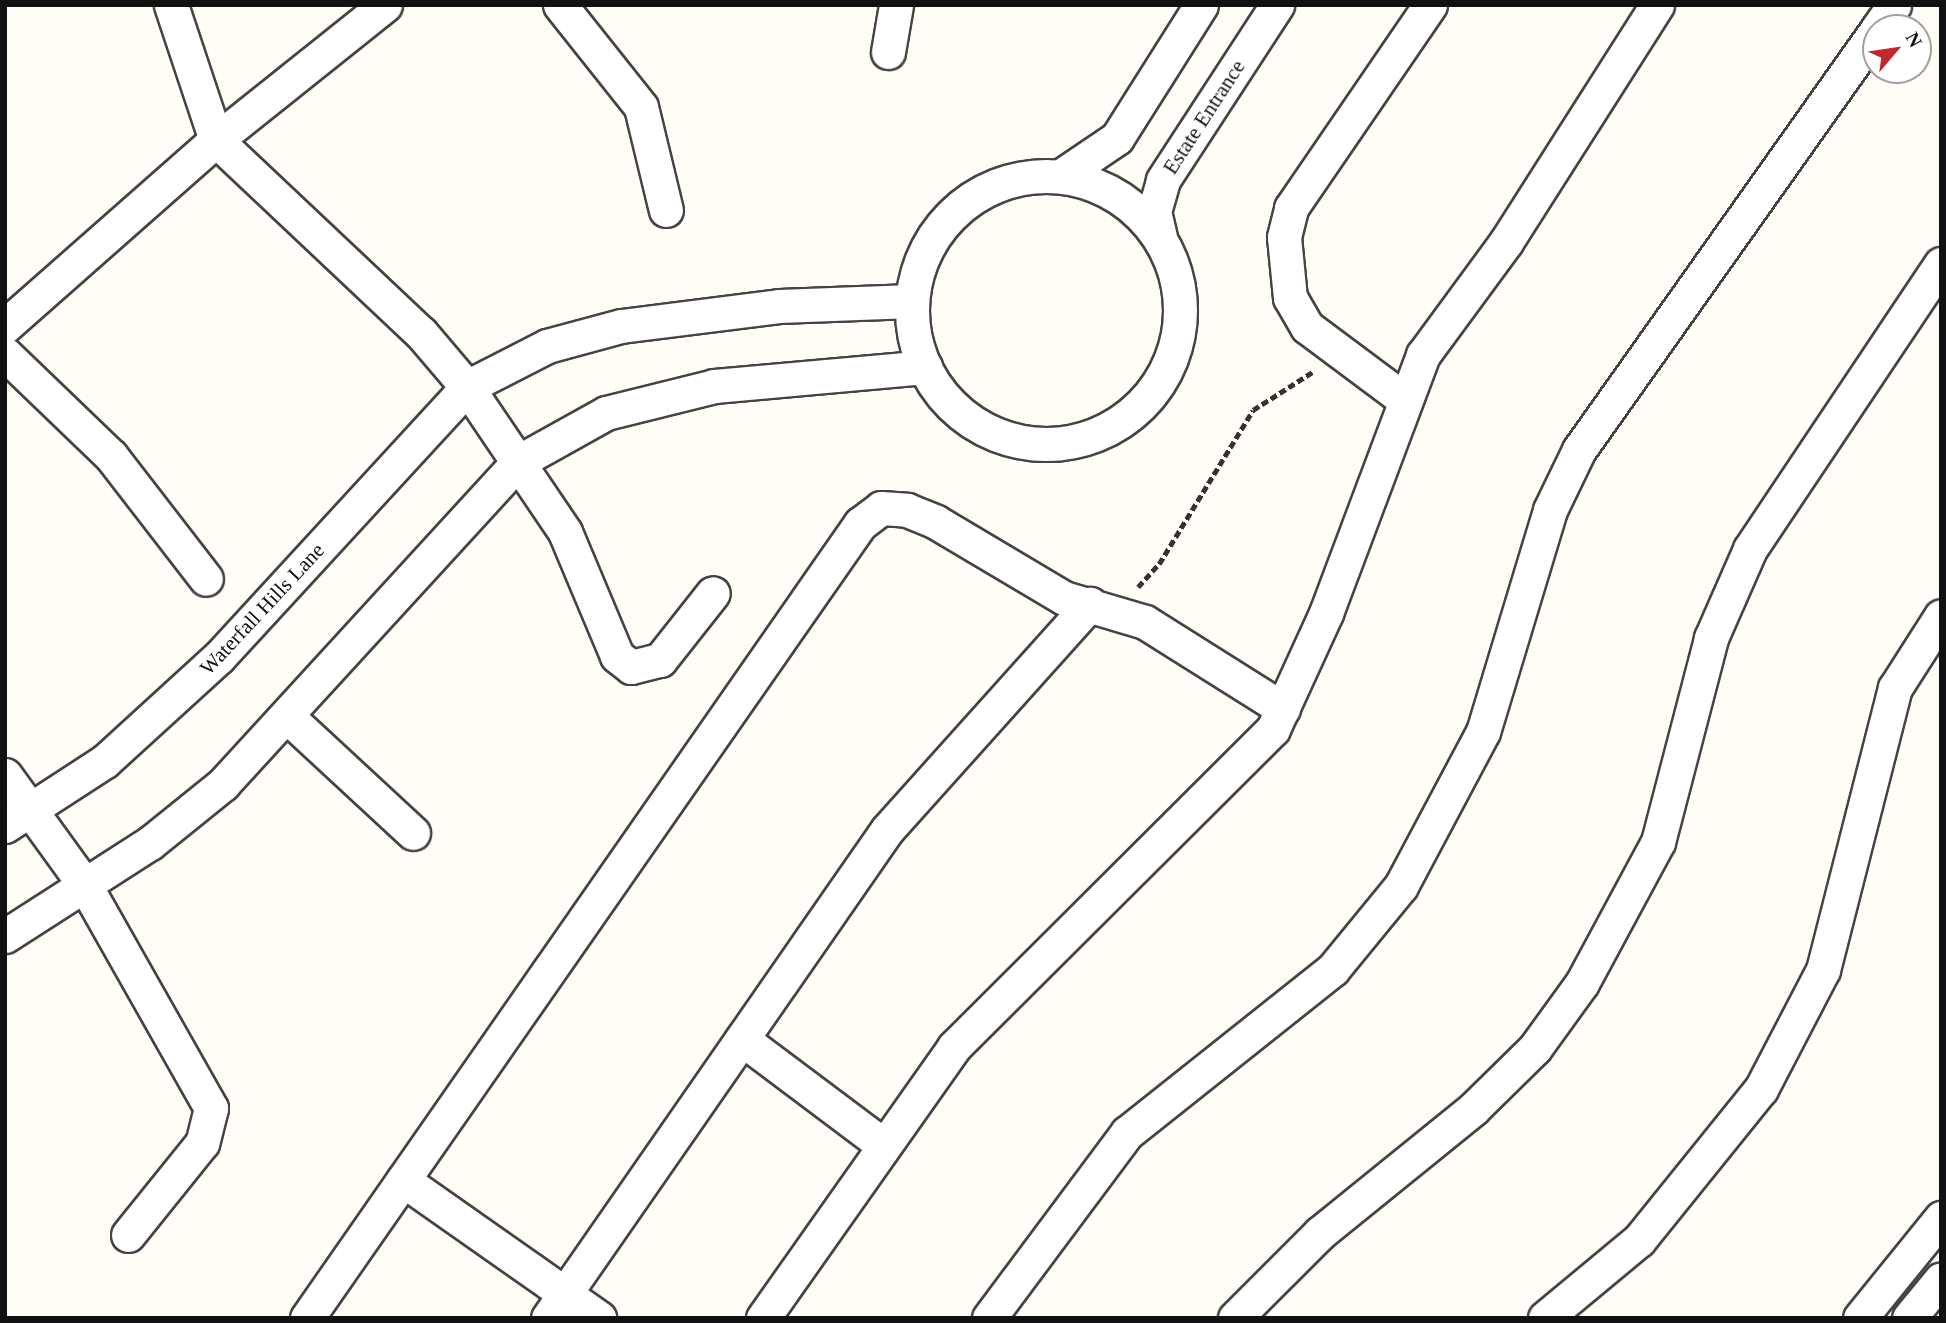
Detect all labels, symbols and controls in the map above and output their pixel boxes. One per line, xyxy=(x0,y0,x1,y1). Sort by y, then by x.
north arrow xyxy=(1862,14,1932,84)
text: N xyxy=(1902,28,1927,51)
street label: Estate Entrance xyxy=(1158,55,1250,179)
street label: Waterfall Hills Lane xyxy=(195,538,329,680)

